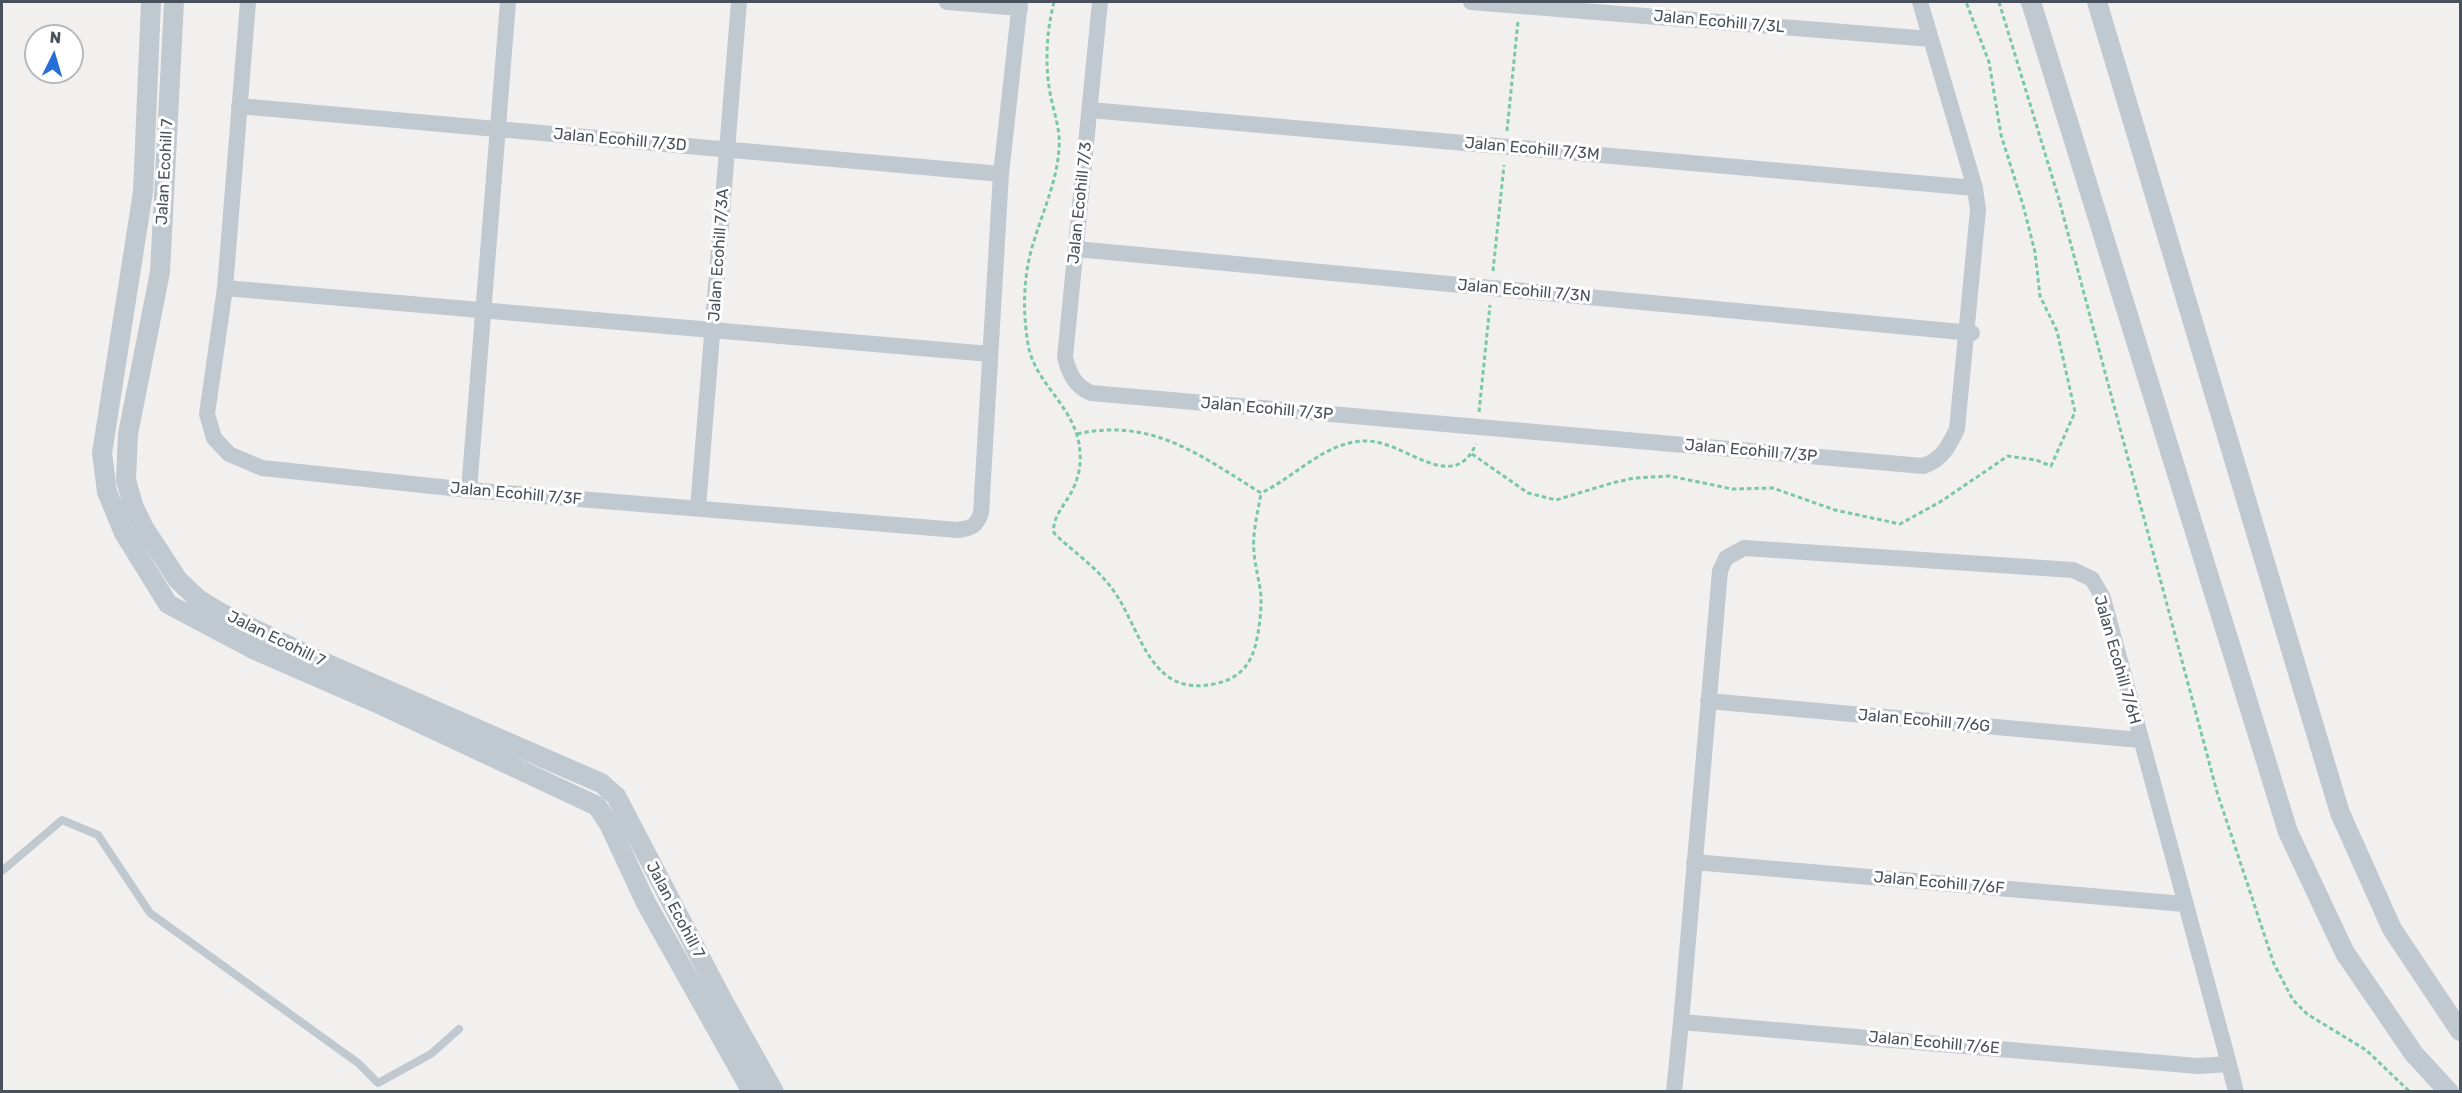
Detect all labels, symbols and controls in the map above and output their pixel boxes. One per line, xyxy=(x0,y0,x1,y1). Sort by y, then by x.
street label: Jalan Ecohill 7/3L xyxy=(1653,7,1785,37)
north arrow xyxy=(24,24,84,84)
text: N xyxy=(49,28,62,48)
street label: Jalan Ecohill 7 xyxy=(153,118,177,226)
street label: Jalan Ecohill 7/3D xyxy=(553,125,687,155)
street label: Jalan Ecohill 7/3M xyxy=(1464,134,1600,164)
street label: Jalan Ecohill 7/3 xyxy=(1064,141,1096,265)
street label: Jalan Ecohill 7/3A xyxy=(705,188,733,322)
street label: Jalan Ecohill 7/3N xyxy=(1457,276,1591,306)
street label: Jalan Ecohill 7/3P xyxy=(1200,394,1334,424)
street label: Jalan Ecohill 7/3P xyxy=(1684,436,1818,466)
street label: Jalan Ecohill 7/3F xyxy=(449,479,583,509)
street label: Jalan Ecohill 7/6H xyxy=(2089,593,2145,727)
street label: Jalan Ecohill 7 xyxy=(224,607,328,671)
street label: Jalan Ecohill 7/6G xyxy=(1857,706,1991,736)
street label: Jalan Ecohill 7 xyxy=(642,859,708,961)
street label: Jalan Ecohill 7/6F xyxy=(1873,868,2005,898)
street label: Jalan Ecohill 7/6E xyxy=(1868,1028,2000,1058)

